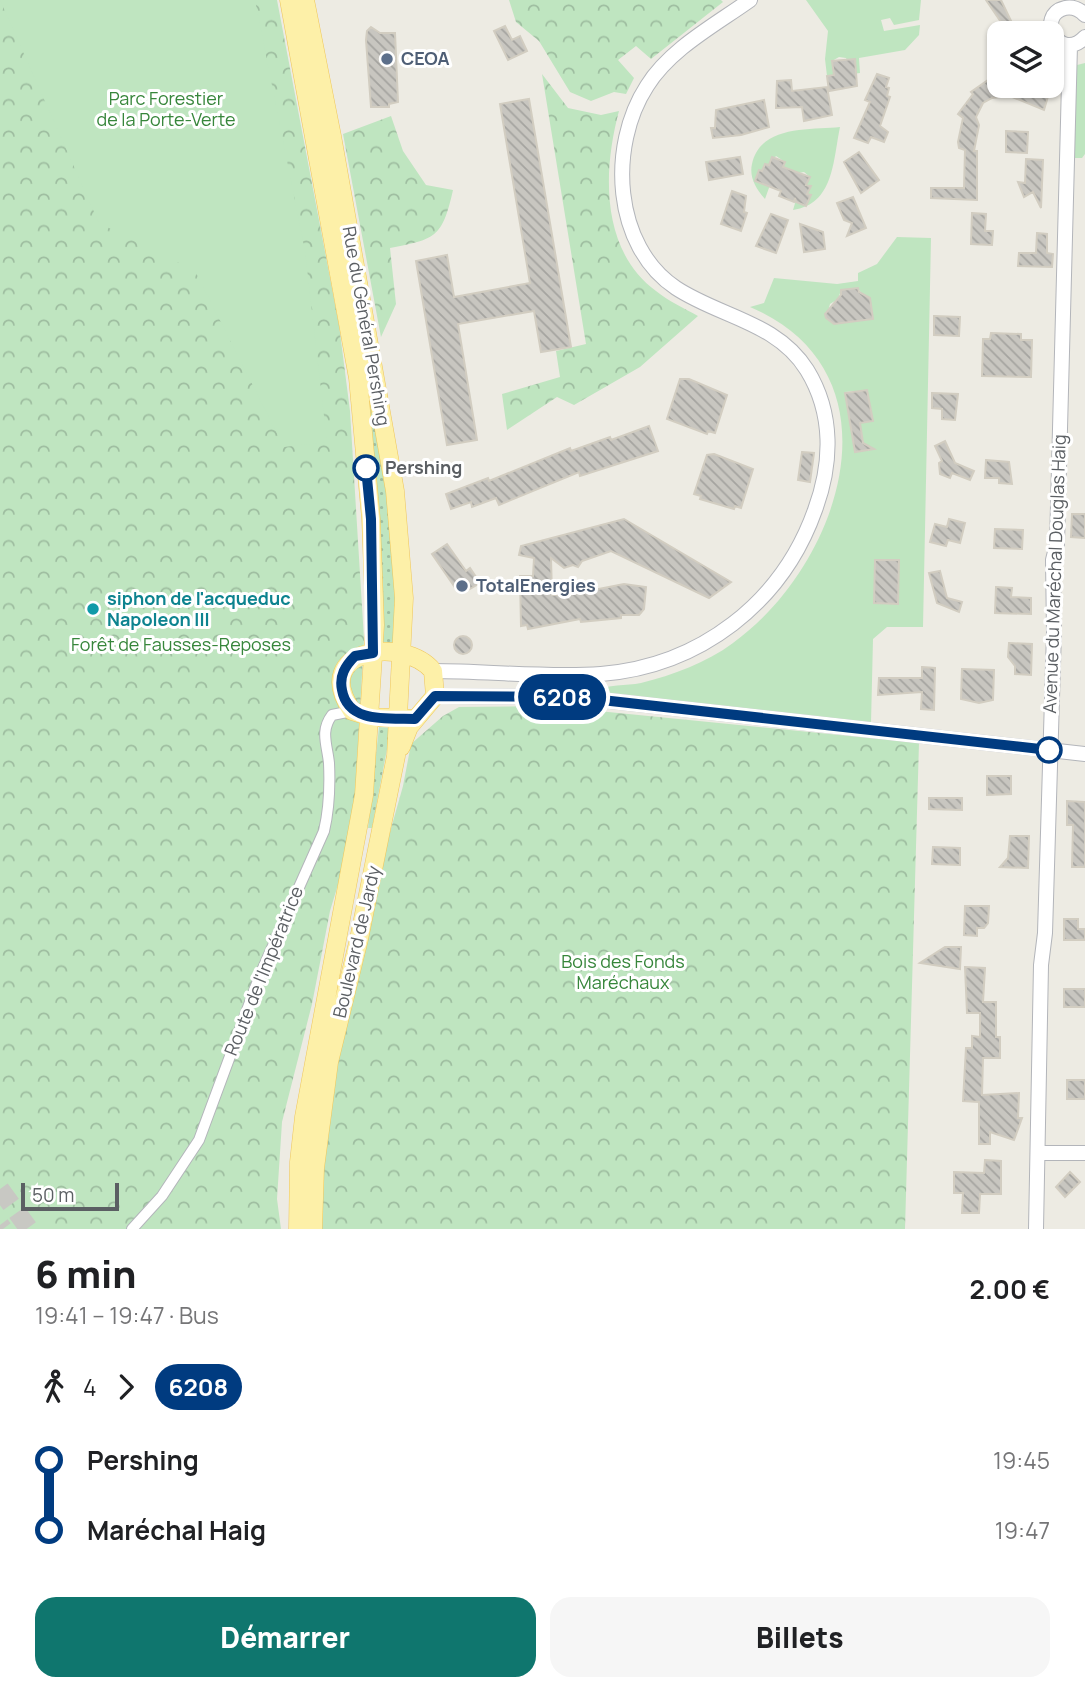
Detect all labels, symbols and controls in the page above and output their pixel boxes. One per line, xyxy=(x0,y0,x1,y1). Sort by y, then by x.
map controls xyxy=(987,21,1064,98)
button: layers xyxy=(987,21,1064,98)
place label: CEOA xyxy=(401,46,449,70)
marker: CEOA xyxy=(379,51,395,67)
park label: Parc Forestier de la Porte-Verte xyxy=(97,86,235,131)
street label: Rue du Général Pershing xyxy=(338,224,396,428)
street label: Avenue du Maréchal Douglas Haig xyxy=(1037,434,1071,714)
marker: Pershing xyxy=(353,455,379,481)
place label: Pershing xyxy=(385,455,462,479)
place label: TotalEnergies xyxy=(476,573,596,597)
marker: TotalEnergies xyxy=(454,578,470,594)
place label: siphon de l'acqueduc Napoleon III xyxy=(107,586,291,631)
marker: siphon de l'acqueduc Napoleon III xyxy=(85,601,101,617)
park label: Forêt de Fausses-Reposes xyxy=(71,632,291,656)
line badge: 6208 xyxy=(513,674,611,720)
text: 6208 xyxy=(532,680,592,713)
unlabelled marker xyxy=(1036,737,1062,763)
street label: Boulevard de Jardy xyxy=(327,863,385,1020)
street label: Route de l'Impératrice xyxy=(218,882,308,1059)
park label: Bois des Fonds Maréchaux xyxy=(561,949,685,994)
scale bar xyxy=(21,1180,119,1212)
text: 50 m xyxy=(32,1182,74,1208)
text: 6 min xyxy=(35,1247,136,1299)
text: 2.00 € xyxy=(969,1271,1050,1307)
text: 19:41 – 19:47 · Bus xyxy=(35,1299,219,1331)
icon: walk xyxy=(35,1368,73,1406)
icon: forward xyxy=(107,1368,145,1406)
text: 6208 xyxy=(169,1370,228,1403)
text: 4 xyxy=(83,1371,97,1403)
text: Pershing xyxy=(87,1442,199,1478)
text: 19:45 xyxy=(993,1444,1050,1476)
text: Maréchal Haig xyxy=(87,1512,266,1548)
text: 19:47 xyxy=(995,1514,1050,1546)
button: Démarrer xyxy=(35,1597,536,1677)
button: Billets xyxy=(550,1597,1050,1677)

